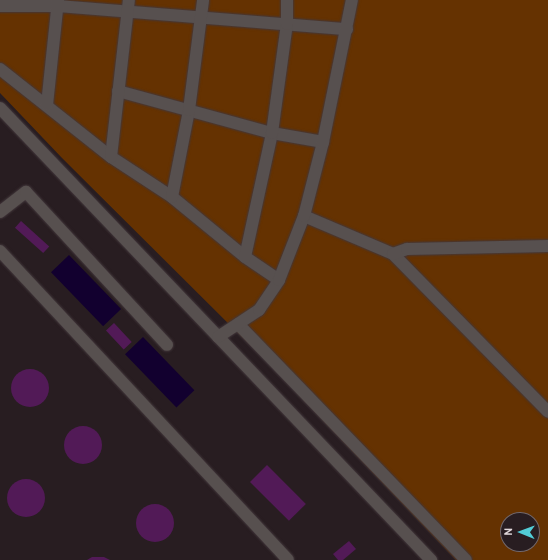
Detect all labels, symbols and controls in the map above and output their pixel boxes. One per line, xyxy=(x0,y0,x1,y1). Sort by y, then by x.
north arrow xyxy=(500,512,540,552)
text: N xyxy=(502,528,516,536)

